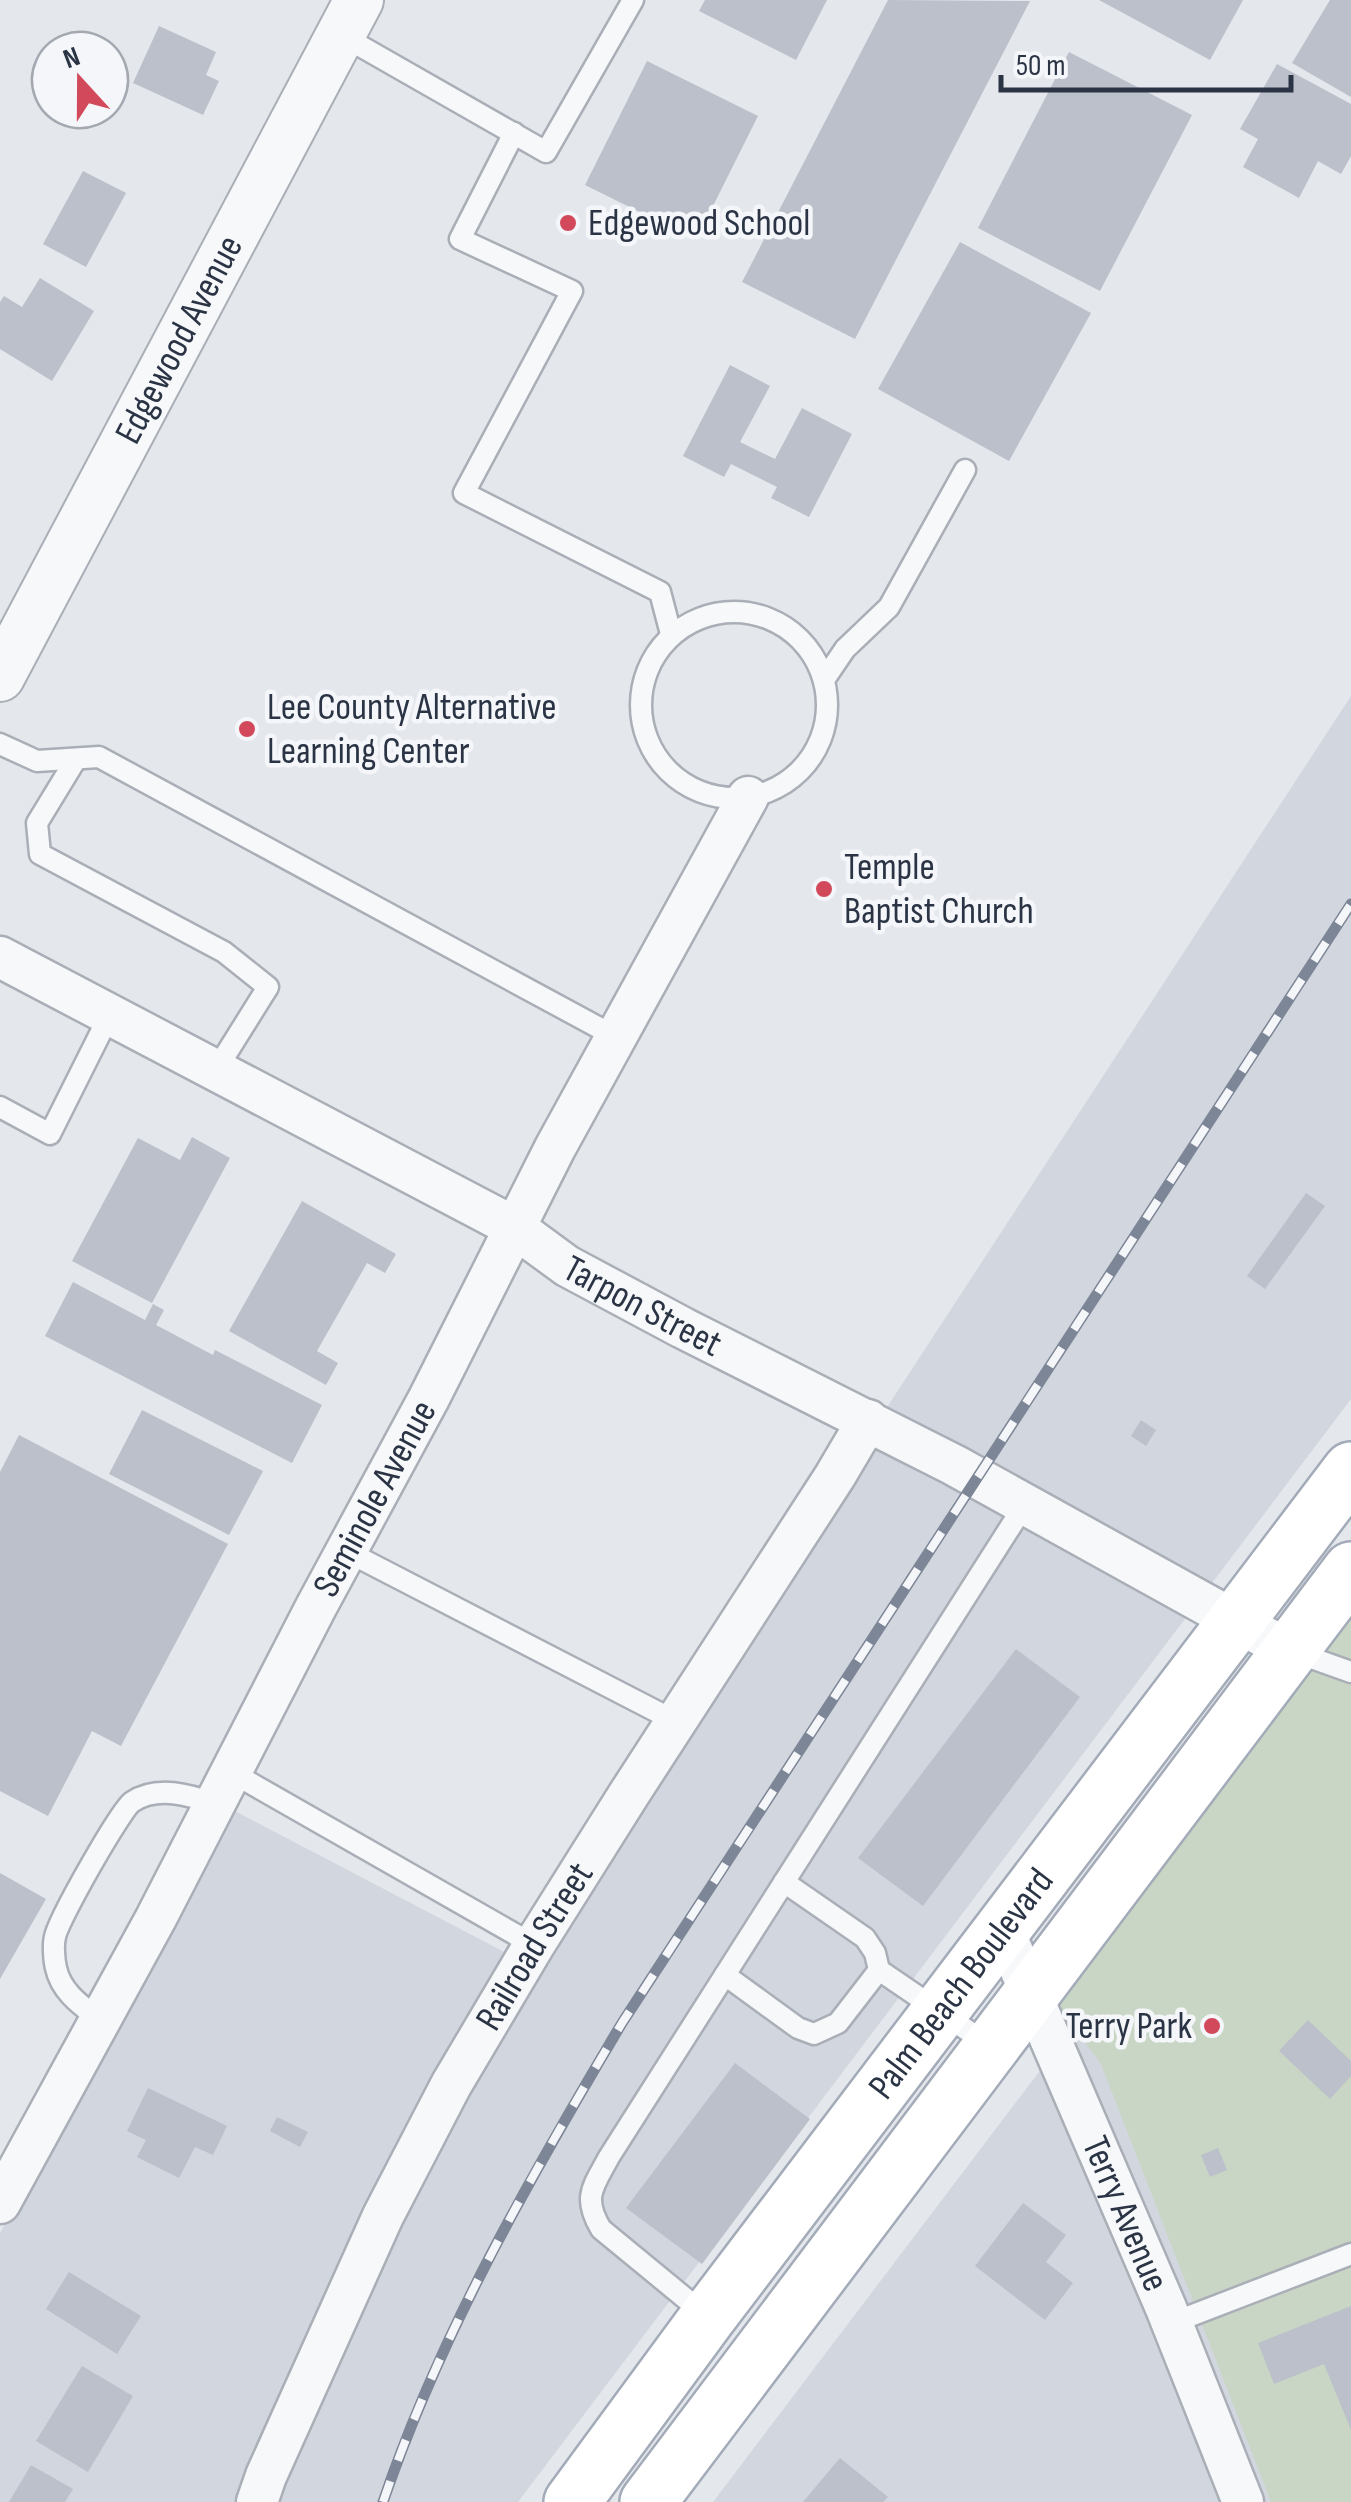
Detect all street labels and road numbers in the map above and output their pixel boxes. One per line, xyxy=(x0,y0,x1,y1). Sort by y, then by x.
street label: Edgewood Avenue xyxy=(105,228,252,451)
street label: Tarpon Street xyxy=(556,1246,729,1366)
street label: Seminole Avenue xyxy=(303,1393,446,1604)
street label: Railroad Street xyxy=(466,1854,603,2038)
street label: Palm Beach Boulevard xyxy=(859,1860,1063,2108)
street label: Terry Avenue xyxy=(1072,2130,1179,2298)

